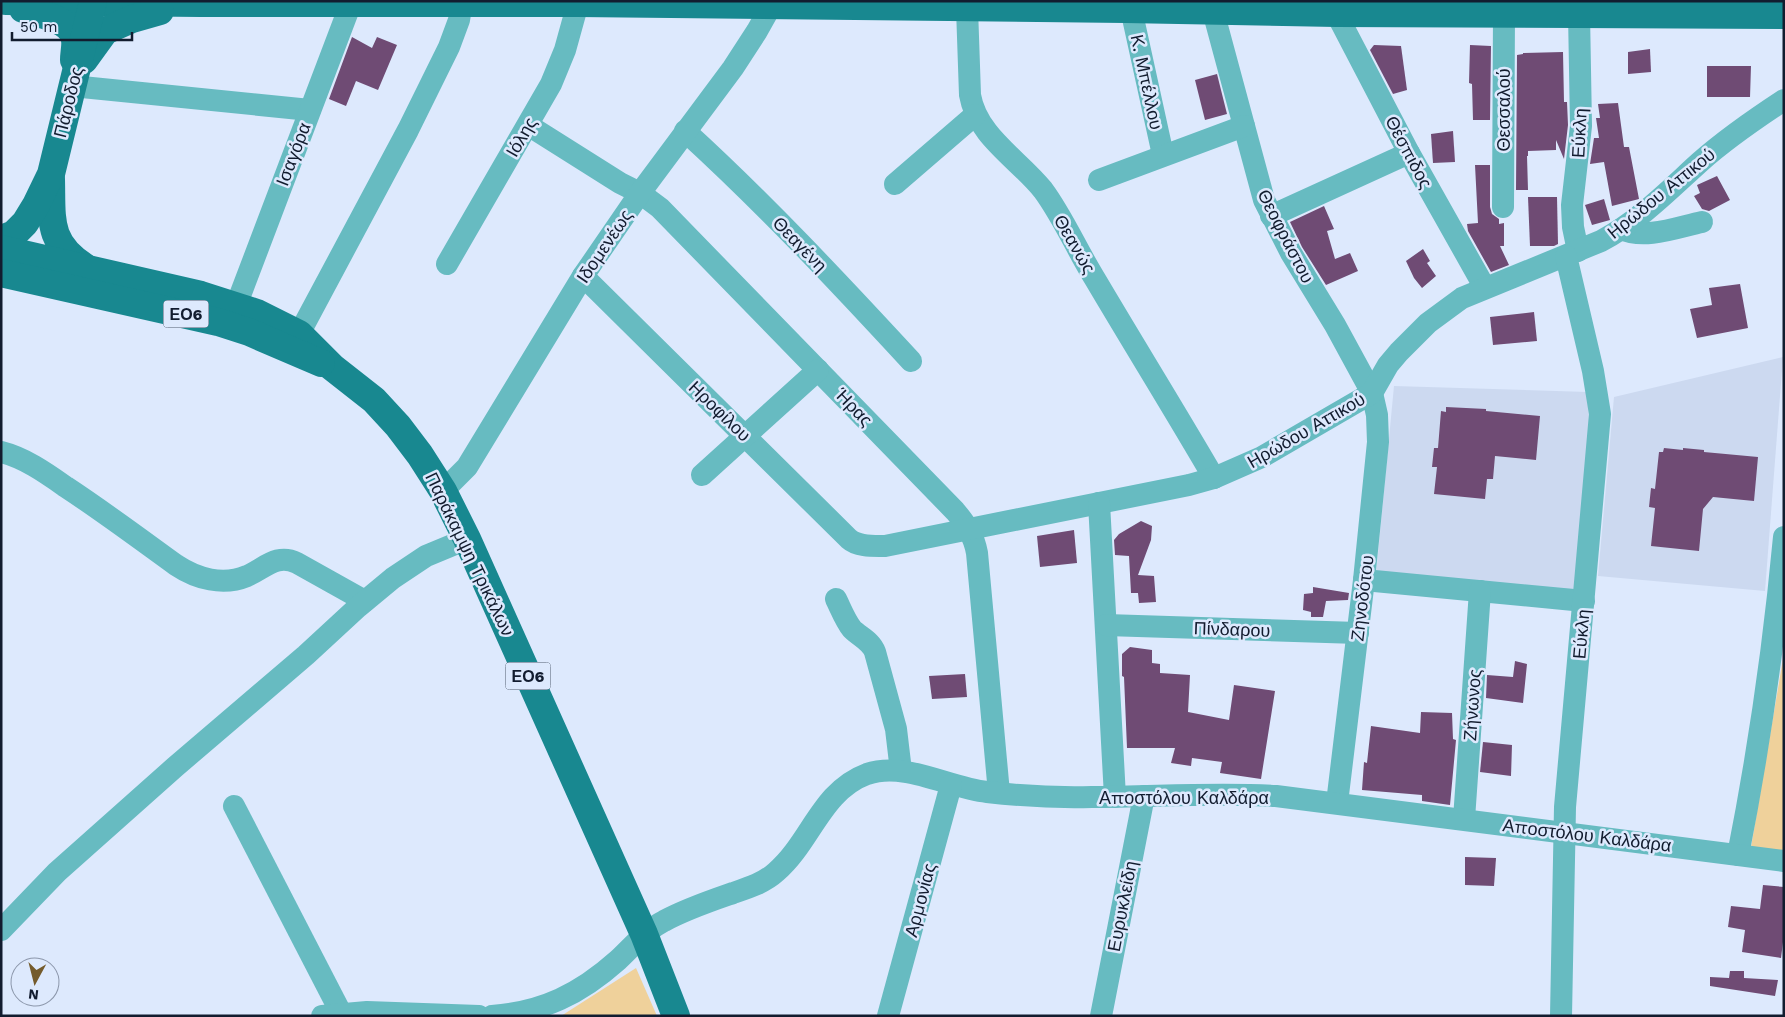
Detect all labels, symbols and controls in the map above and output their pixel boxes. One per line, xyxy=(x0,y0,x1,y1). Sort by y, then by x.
scale bar xyxy=(12,10,132,42)
text: 50 m xyxy=(20,18,57,36)
street label: Κ. Μπέλλου xyxy=(1127,32,1167,132)
street label: Πάροδος xyxy=(49,64,87,140)
street label: Θεσσαλού xyxy=(1493,68,1514,152)
street label: Εύκλη xyxy=(1567,108,1591,158)
street label: Θέσπιδος xyxy=(1381,112,1437,192)
street label: Ιόλης xyxy=(501,113,541,161)
street label: Ισαγόρα xyxy=(271,119,315,189)
street label: Ηρώδου Αττικού xyxy=(1603,143,1719,243)
street label: Θεοφράστου xyxy=(1253,186,1319,286)
street label: Ιδομενέως xyxy=(572,205,636,287)
street label: Θεανώς xyxy=(1050,211,1100,277)
street label: Θεαγένη xyxy=(769,212,831,276)
road number: ΕΟ6 xyxy=(164,300,208,328)
street label: Ηροφίλου xyxy=(685,377,755,445)
street label: Ήρας xyxy=(830,383,877,430)
street label: Ηρώδου Αττικού xyxy=(1244,388,1368,472)
street label: Παράκαμψη Τρικάλων xyxy=(421,469,519,639)
street label: Ζηνοδότου xyxy=(1346,554,1378,642)
street label: Εύκλη xyxy=(1568,608,1594,660)
street label: Πίνδαρου xyxy=(1193,617,1271,641)
road number: ΕΟ6 xyxy=(506,662,550,689)
street label: Ζήνωνος xyxy=(1459,668,1485,742)
street label: Αποστόλου Καλδάρα xyxy=(1099,787,1269,808)
street label: Αποστόλου Καλδάρα xyxy=(1501,814,1673,856)
street label: Ευρυκλείδη xyxy=(1103,859,1141,953)
street label: Αρμονίας xyxy=(900,860,940,939)
north arrow xyxy=(10,957,60,1007)
text: N xyxy=(27,986,40,1003)

